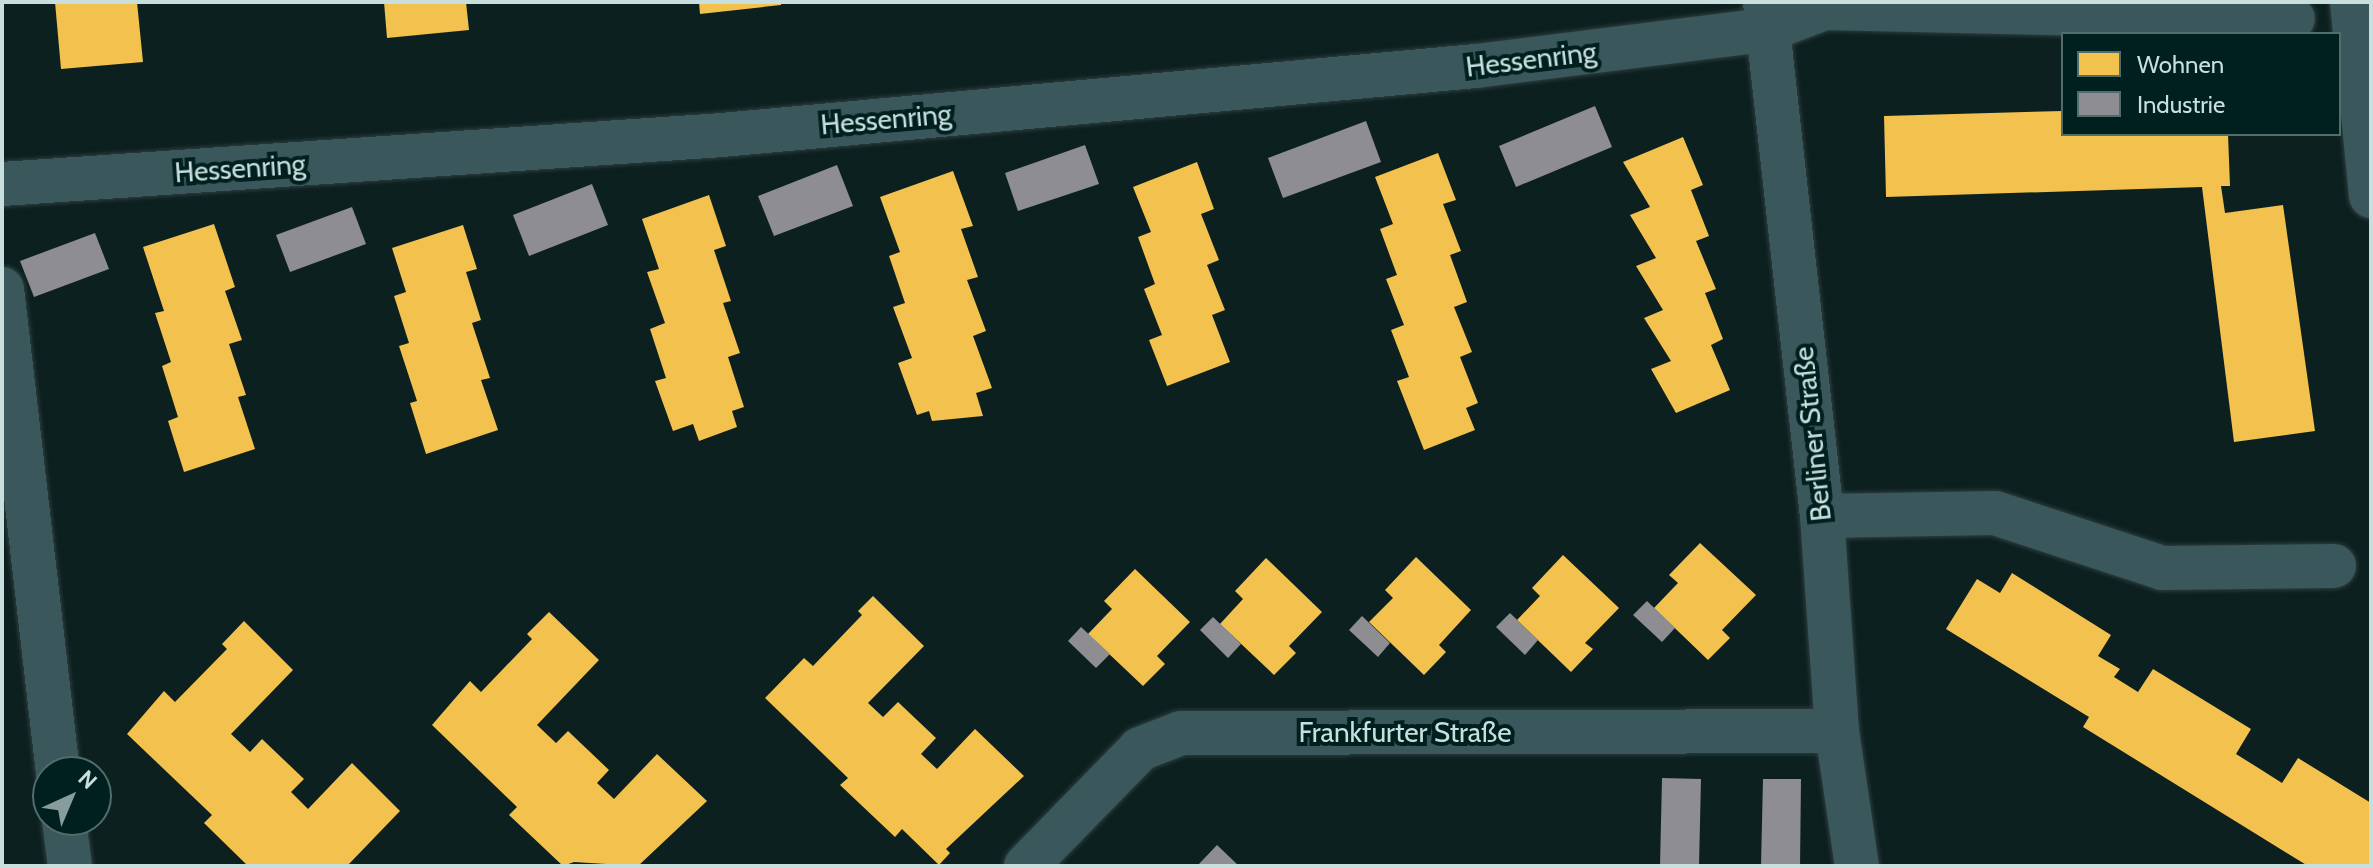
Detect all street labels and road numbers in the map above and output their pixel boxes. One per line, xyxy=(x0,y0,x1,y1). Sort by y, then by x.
street label: Hessenring xyxy=(1464,34,1598,84)
street label: Hessenring xyxy=(819,97,953,141)
street label: Hessenring xyxy=(173,147,307,189)
street label: Berliner Straße xyxy=(1786,345,1838,523)
street label: Frankfurter Straße xyxy=(1298,715,1512,749)

